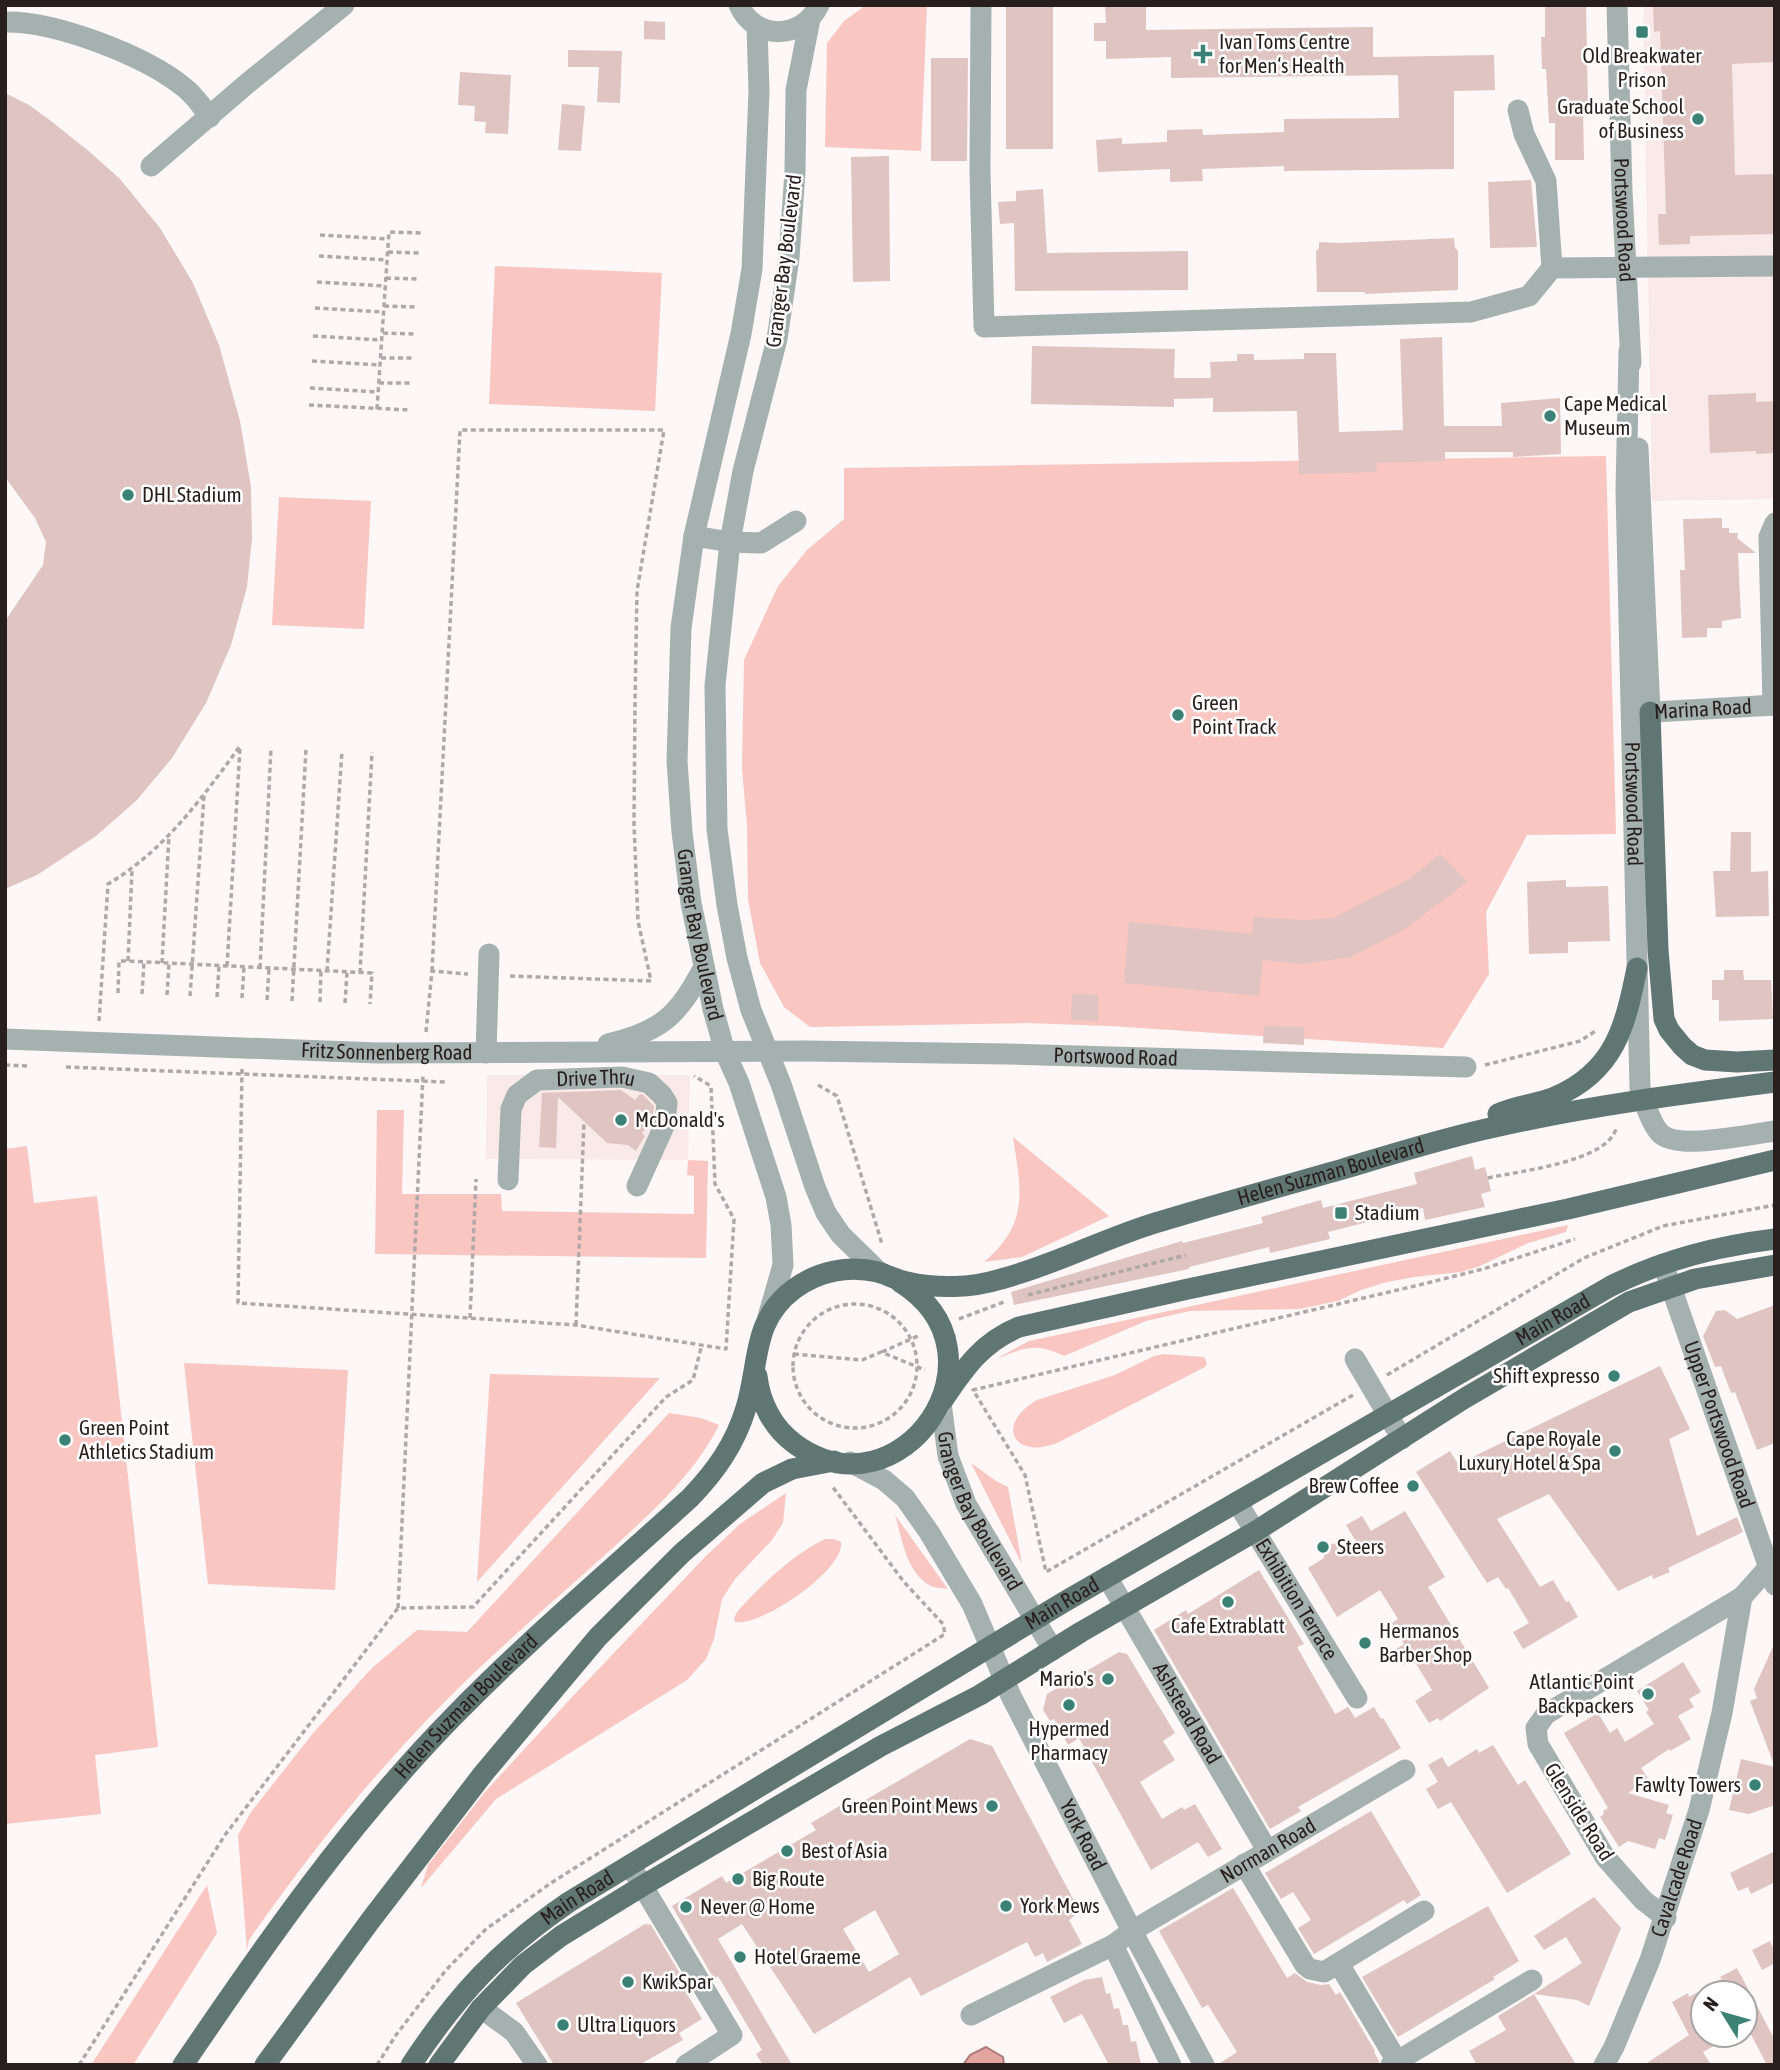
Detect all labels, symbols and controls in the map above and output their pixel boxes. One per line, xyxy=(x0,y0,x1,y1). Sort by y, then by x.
marker: Old Breakwater Prison xyxy=(1634,24,1650,40)
place label: Ivan Toms Centre for Men‘s Health xyxy=(1219,29,1350,77)
place label: Old Breakwater Prison xyxy=(1583,43,1702,91)
marker: Ivan Toms Centre for Men‘s Health xyxy=(1193,44,1213,64)
place label: Graduate School of Business xyxy=(1557,94,1684,142)
marker: Graduate School of Business xyxy=(1690,111,1706,127)
street label: Portswood Road xyxy=(1610,157,1640,283)
street label: Granger Bay Boulevard xyxy=(760,173,806,349)
place label: Cape Medical Museum xyxy=(1564,391,1667,439)
marker: Cape Medical Museum xyxy=(1542,408,1558,424)
place label: DHL Stadium xyxy=(142,482,242,506)
marker: DHL Stadium xyxy=(120,487,136,503)
place label: Green Point Track xyxy=(1192,690,1276,738)
street label: Marina Road xyxy=(1653,693,1752,723)
marker: Green Point Track xyxy=(1170,707,1186,723)
street label: Portswood Road xyxy=(1621,741,1648,866)
street label: Granger Bay Boulevard xyxy=(673,847,729,1023)
street label: Fritz Sonnenberg Road xyxy=(301,1037,473,1064)
street label: Portswood Road xyxy=(1053,1042,1178,1070)
street label: Drive Thru xyxy=(556,1064,638,1091)
place label: McDonald's xyxy=(635,1107,725,1131)
marker: McDonald's xyxy=(613,1112,629,1128)
street label: Helen Suzman Boulevard xyxy=(1234,1132,1427,1209)
place label: Stadium xyxy=(1355,1200,1420,1224)
marker: Stadium xyxy=(1333,1205,1349,1221)
street label: Main Road xyxy=(1511,1288,1594,1350)
street label: Upper Portswood Road xyxy=(1680,1337,1760,1511)
place label: Shift expresso xyxy=(1493,1363,1600,1387)
marker: Shift expresso xyxy=(1606,1368,1622,1384)
place label: Green Point Athletics Stadium xyxy=(79,1415,214,1463)
place label: Cape Royale Luxury Hotel & Spa xyxy=(1458,1426,1601,1474)
street label: Granger Bay Boulevard xyxy=(934,1430,1028,1594)
marker: Green Point Athletics Stadium xyxy=(57,1432,73,1448)
marker: Cape Royale Luxury Hotel & Spa xyxy=(1607,1443,1623,1459)
place label: Brew Coffee xyxy=(1308,1473,1399,1497)
marker: Brew Coffee xyxy=(1405,1478,1421,1494)
street label: Exhibition Terrace xyxy=(1251,1534,1344,1664)
place label: Steers xyxy=(1337,1534,1384,1558)
marker: Steers xyxy=(1315,1539,1331,1555)
street label: Main Road xyxy=(1020,1572,1103,1634)
marker: Cafe Extrablatt xyxy=(1220,1594,1236,1610)
place label: Cafe Extrablatt xyxy=(1171,1613,1285,1637)
place label: Hermanos Barber Shop xyxy=(1379,1618,1472,1666)
street label: Helen Suzman Boulevard xyxy=(389,1628,542,1783)
marker: Hermanos Barber Shop xyxy=(1357,1635,1373,1651)
street label: Ashstead Road xyxy=(1149,1658,1227,1768)
place label: Mario's xyxy=(1039,1666,1094,1690)
place label: Atlantic Point Backpackers xyxy=(1530,1669,1634,1717)
marker: Mario's xyxy=(1100,1671,1116,1687)
marker: Atlantic Point Backpackers xyxy=(1640,1686,1656,1702)
marker: Hypermed Pharmacy xyxy=(1061,1697,1077,1713)
place label: Hypermed Pharmacy xyxy=(1028,1716,1110,1764)
street label: Glenside Road xyxy=(1540,1758,1619,1865)
place label: Fawlty Towers xyxy=(1634,1772,1741,1796)
marker: Fawlty Towers xyxy=(1747,1777,1763,1793)
place label: Green Point Mews xyxy=(841,1793,978,1817)
street label: York Road xyxy=(1055,1795,1112,1874)
marker: Green Point Mews xyxy=(984,1798,1000,1814)
street label: Norman Road xyxy=(1216,1812,1320,1887)
street label: Cavalcade Road xyxy=(1645,1816,1706,1940)
place label: Best of Asia xyxy=(801,1838,888,1862)
marker: Best of Asia xyxy=(779,1843,795,1859)
street label: Main Road xyxy=(535,1865,618,1929)
place label: Big Route xyxy=(752,1866,825,1890)
marker: Big Route xyxy=(730,1871,746,1887)
place label: York Mews xyxy=(1020,1893,1100,1917)
place label: Never @ Home xyxy=(700,1894,815,1918)
marker: York Mews xyxy=(998,1898,1014,1914)
marker: Never @ Home xyxy=(678,1899,694,1915)
place label: Hotel Graeme xyxy=(754,1944,861,1968)
marker: Hotel Graeme xyxy=(732,1949,748,1965)
place label: KwikSpar xyxy=(642,1969,714,1993)
marker: KwikSpar xyxy=(620,1974,636,1990)
north arrow xyxy=(1689,1979,1759,2049)
text: N xyxy=(1698,1993,1723,2015)
place label: Ultra Liquors xyxy=(577,2012,676,2036)
marker: Ultra Liquors xyxy=(555,2017,571,2033)

